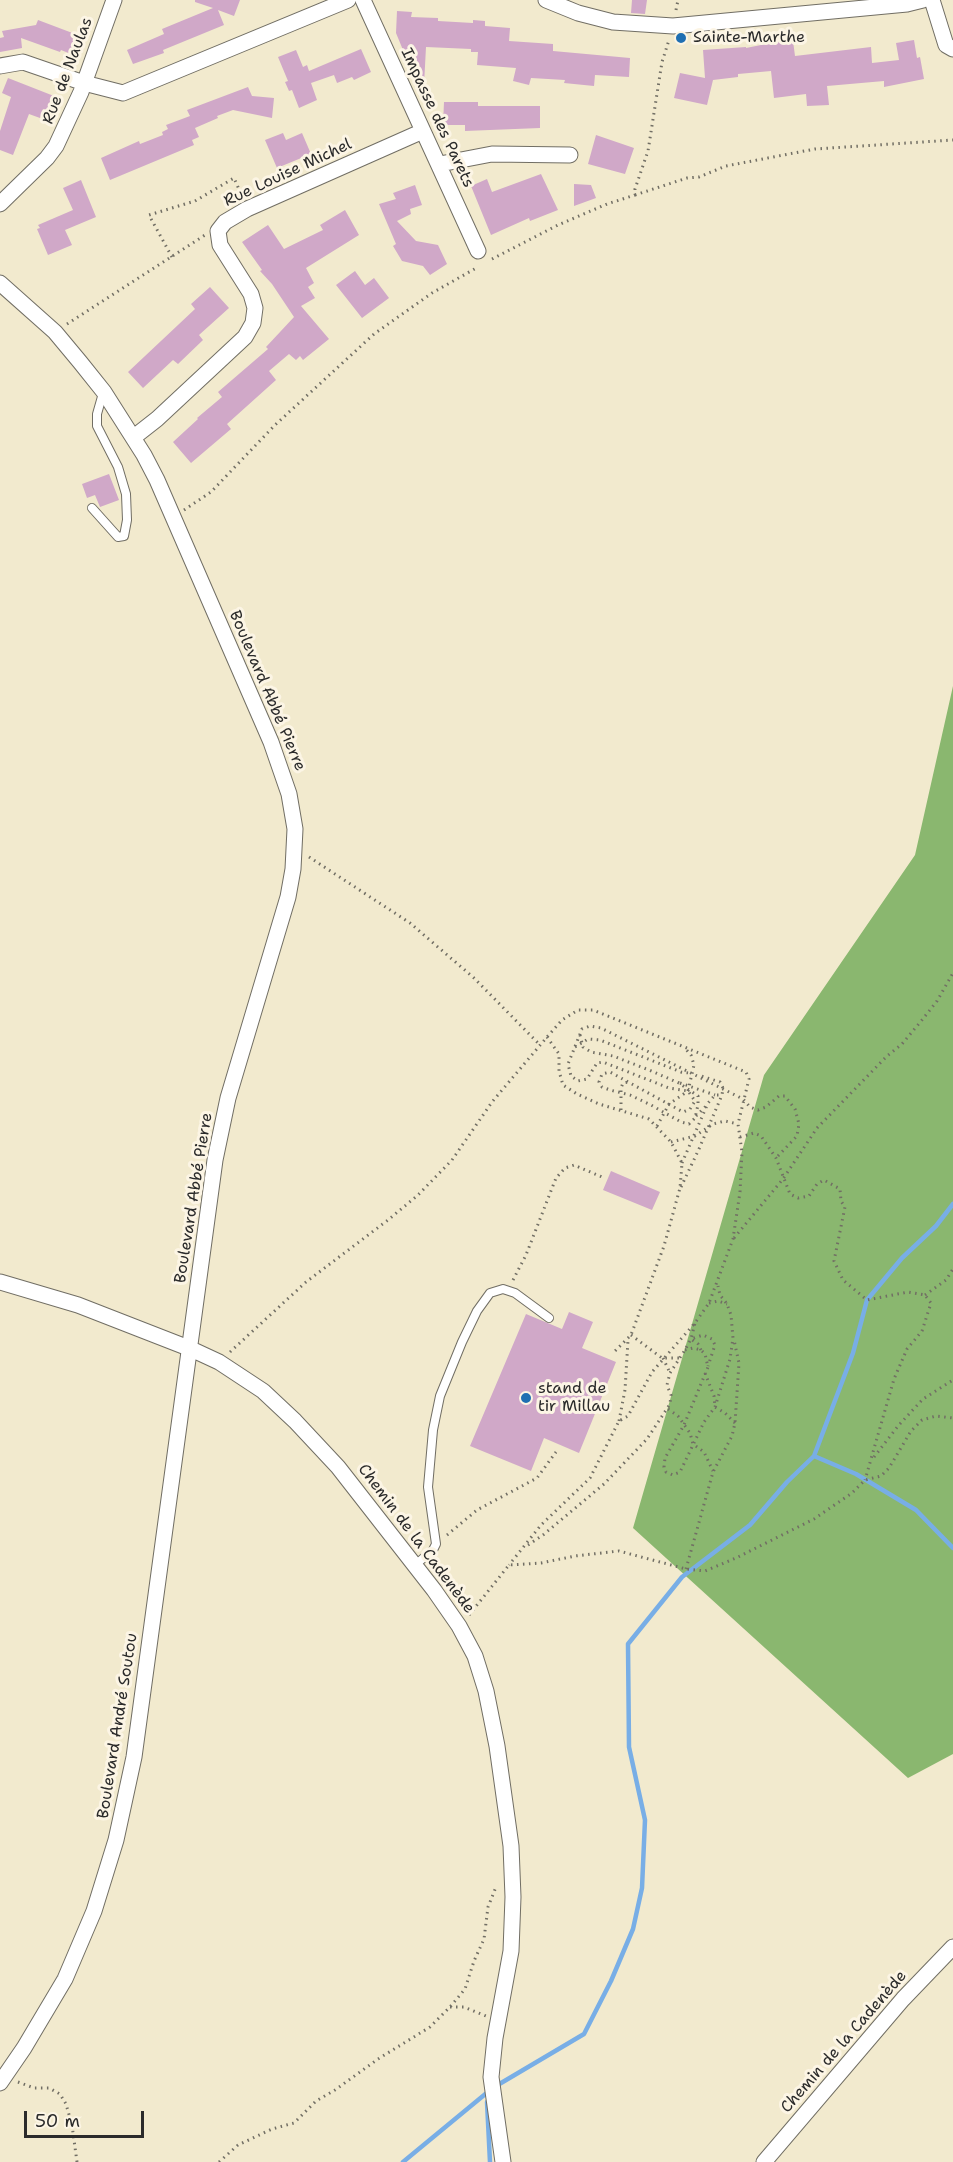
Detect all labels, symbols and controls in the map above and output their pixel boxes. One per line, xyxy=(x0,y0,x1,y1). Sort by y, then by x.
street label: Rue de Naulas xyxy=(39,15,97,127)
place label: Sainte-Marthe xyxy=(693,28,805,48)
marker: Sainte-Marthe xyxy=(674,31,688,45)
street label: Impasse des Parets xyxy=(396,45,478,191)
street label: Rue Louise Michel xyxy=(221,135,355,211)
street label: Boulevard Abbé Pierre xyxy=(225,608,309,774)
street label: Boulevard Abbé Pierre xyxy=(171,1111,217,1285)
place label: stand de tir Millau xyxy=(538,1379,610,1417)
marker: stand de tir Millau xyxy=(519,1391,533,1405)
street label: Chemin de la Cadenède xyxy=(354,1460,478,1618)
street label: Boulevard André Soutou xyxy=(94,1632,142,1820)
street label: Chemin de la Cadenède xyxy=(777,1967,911,2117)
scale bar xyxy=(27,2099,147,2137)
text: 50 m xyxy=(35,2109,80,2133)

